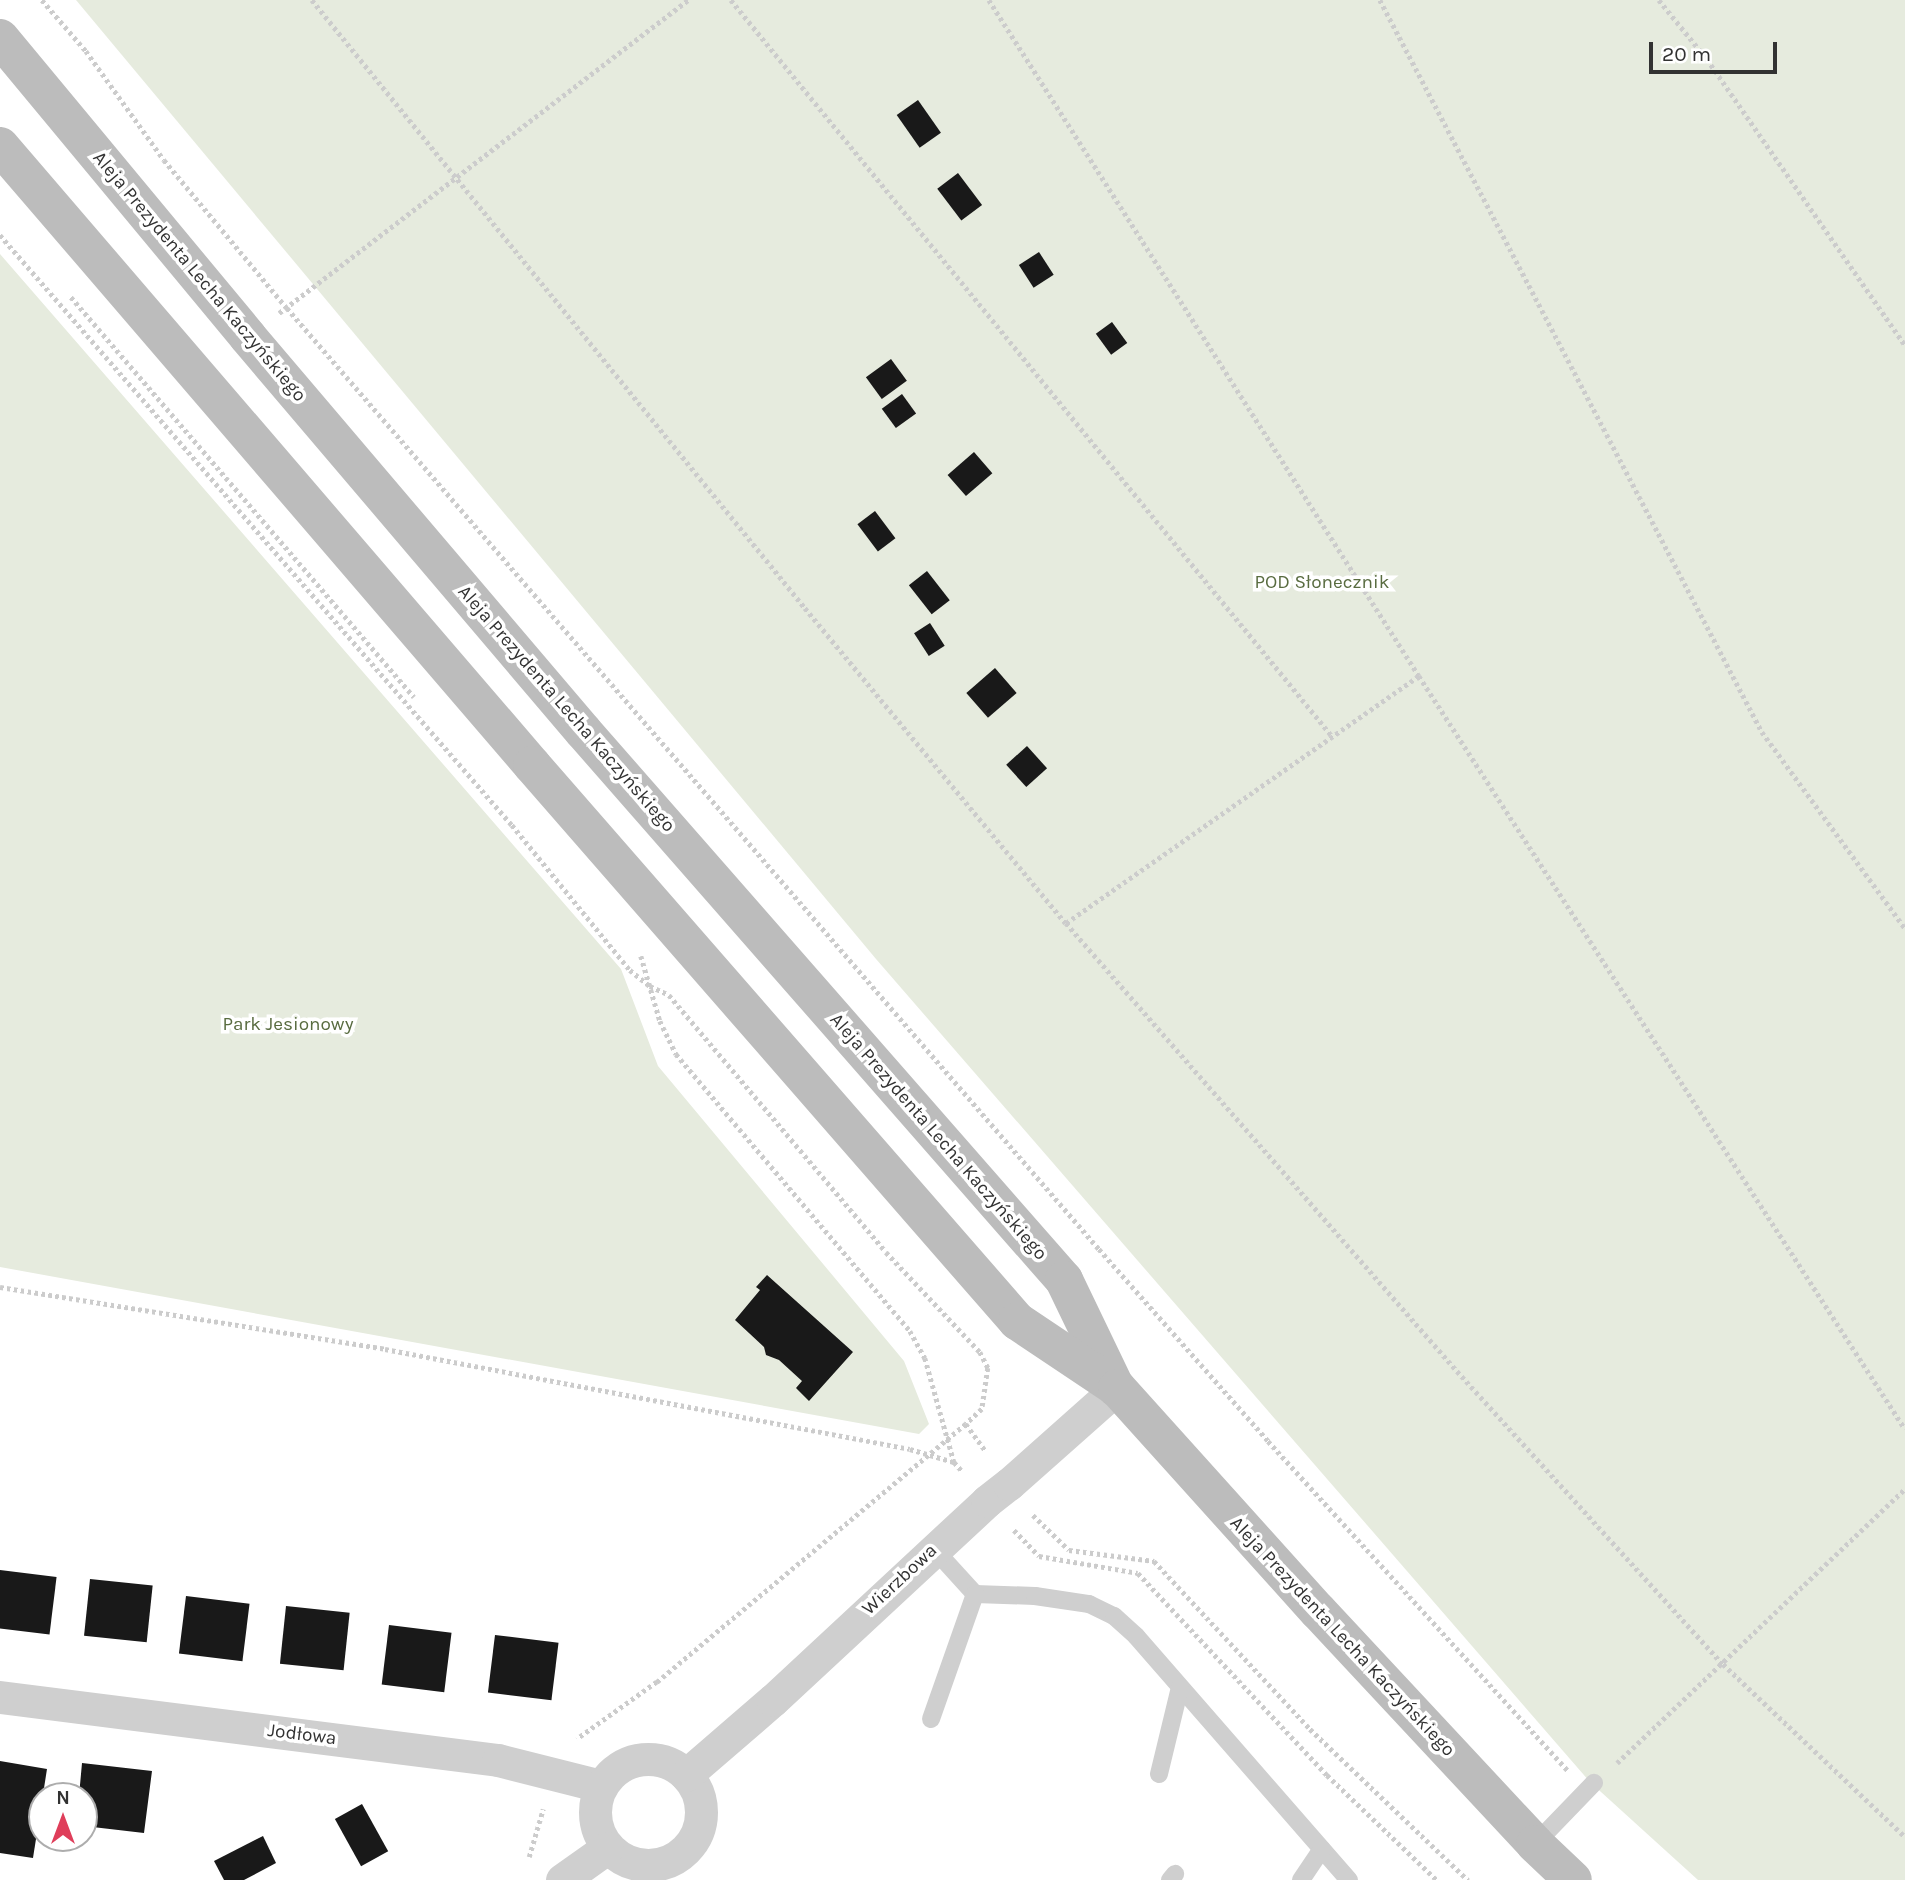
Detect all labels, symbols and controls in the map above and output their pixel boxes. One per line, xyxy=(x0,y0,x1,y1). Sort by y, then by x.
scale bar xyxy=(1653,28,1781,72)
text: 20 m xyxy=(1662,42,1711,66)
street label: Aleja Prezydenta Lecha Kaczyńskiego xyxy=(88,147,310,407)
park label: POD Słonecznik xyxy=(1255,572,1389,594)
street label: Aleja Prezydenta Lecha Kaczyńskiego xyxy=(453,581,679,837)
street label: Aleja Prezydenta Lecha Kaczyńskiego xyxy=(825,1009,1051,1265)
park label: Park Jesionowy xyxy=(223,1014,353,1036)
street label: Aleja Prezydenta Lecha Kaczyńskiego xyxy=(1225,1512,1459,1762)
street label: Wierzbowa xyxy=(858,1540,942,1620)
street label: Jodłowa xyxy=(266,1719,338,1751)
north arrow xyxy=(28,1782,98,1852)
text: N xyxy=(56,1787,70,1809)

